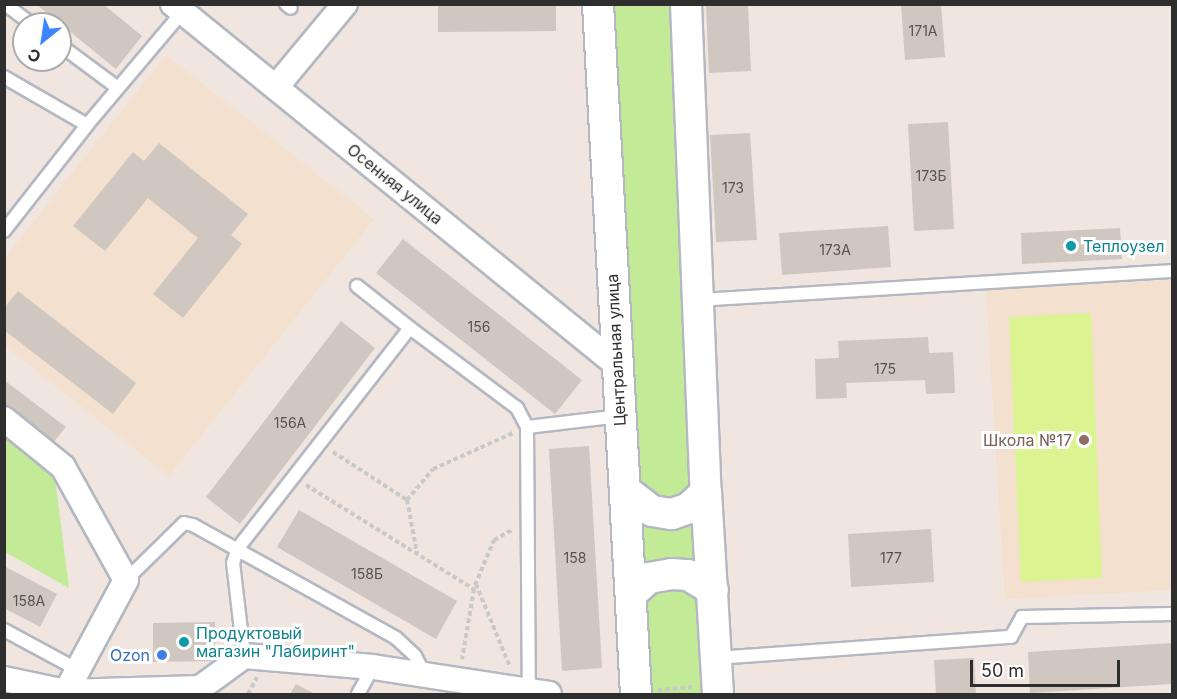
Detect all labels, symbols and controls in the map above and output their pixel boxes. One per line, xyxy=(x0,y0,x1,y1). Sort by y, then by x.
north arrow xyxy=(12,12,72,72)
house number: 171А xyxy=(909,23,937,39)
text: С xyxy=(24,44,44,67)
street label: Осенняя улица xyxy=(343,140,447,228)
house number: 173Б xyxy=(915,168,947,184)
house number: 173 xyxy=(722,180,744,196)
place label: Теплоузел xyxy=(1083,236,1164,256)
marker: Теплоузел xyxy=(1064,239,1078,253)
house number: 173А xyxy=(819,242,851,258)
street label: Центральная улица xyxy=(602,273,630,427)
house number: 156 xyxy=(468,319,490,335)
house number: 175 xyxy=(874,361,896,377)
house number: 156А xyxy=(274,415,306,431)
place label: Школа №17 xyxy=(983,430,1072,450)
marker: Школа №17 xyxy=(1077,433,1091,447)
house number: 158 xyxy=(564,550,586,566)
house number: 177 xyxy=(880,550,902,566)
house number: 158Б xyxy=(351,566,383,582)
house number: 158А xyxy=(13,593,45,609)
place label: Продуктовый магазин "Лабиринт" xyxy=(196,623,355,661)
marker: Продуктовый магазин "Лабиринт" xyxy=(177,635,191,649)
place label: Ozon xyxy=(110,645,150,665)
marker: Ozon xyxy=(155,648,169,662)
scale bar xyxy=(973,648,1123,686)
text: 50 m xyxy=(981,660,1024,681)

